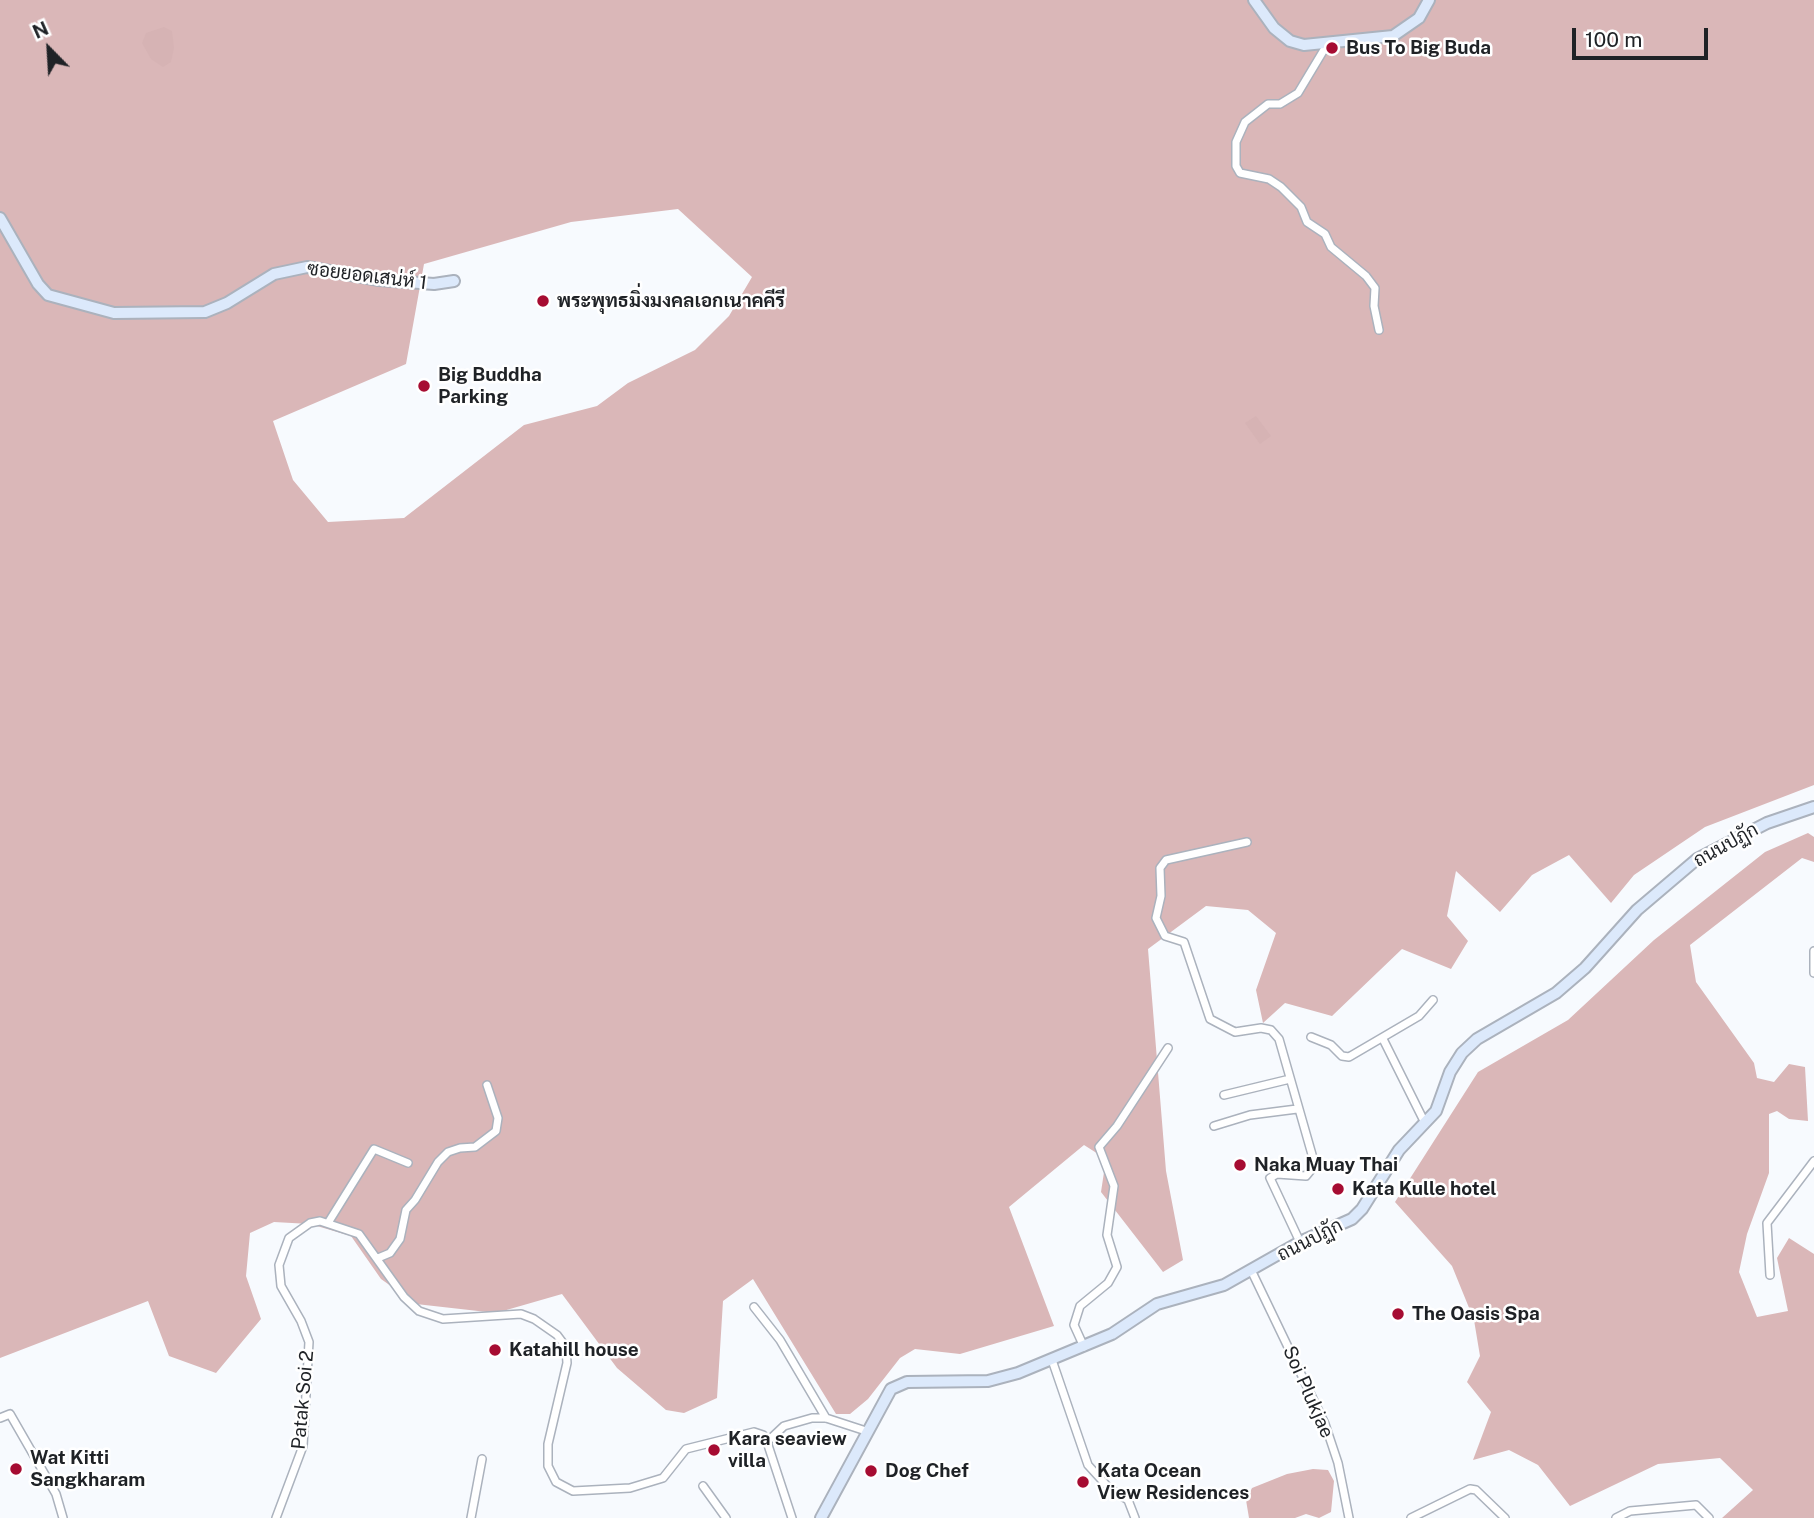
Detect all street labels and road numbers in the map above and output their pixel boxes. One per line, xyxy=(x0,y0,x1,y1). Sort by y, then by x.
street label: ซอยยอดเสน่ห์ 1 xyxy=(306,257,428,295)
street label: ถนนปฏัก xyxy=(1690,818,1762,872)
street label: ถนนปฏัก xyxy=(1274,1214,1346,1266)
street label: Soi Plukjae xyxy=(1278,1342,1338,1442)
street label: Patak Soi 2 xyxy=(287,1350,319,1450)

